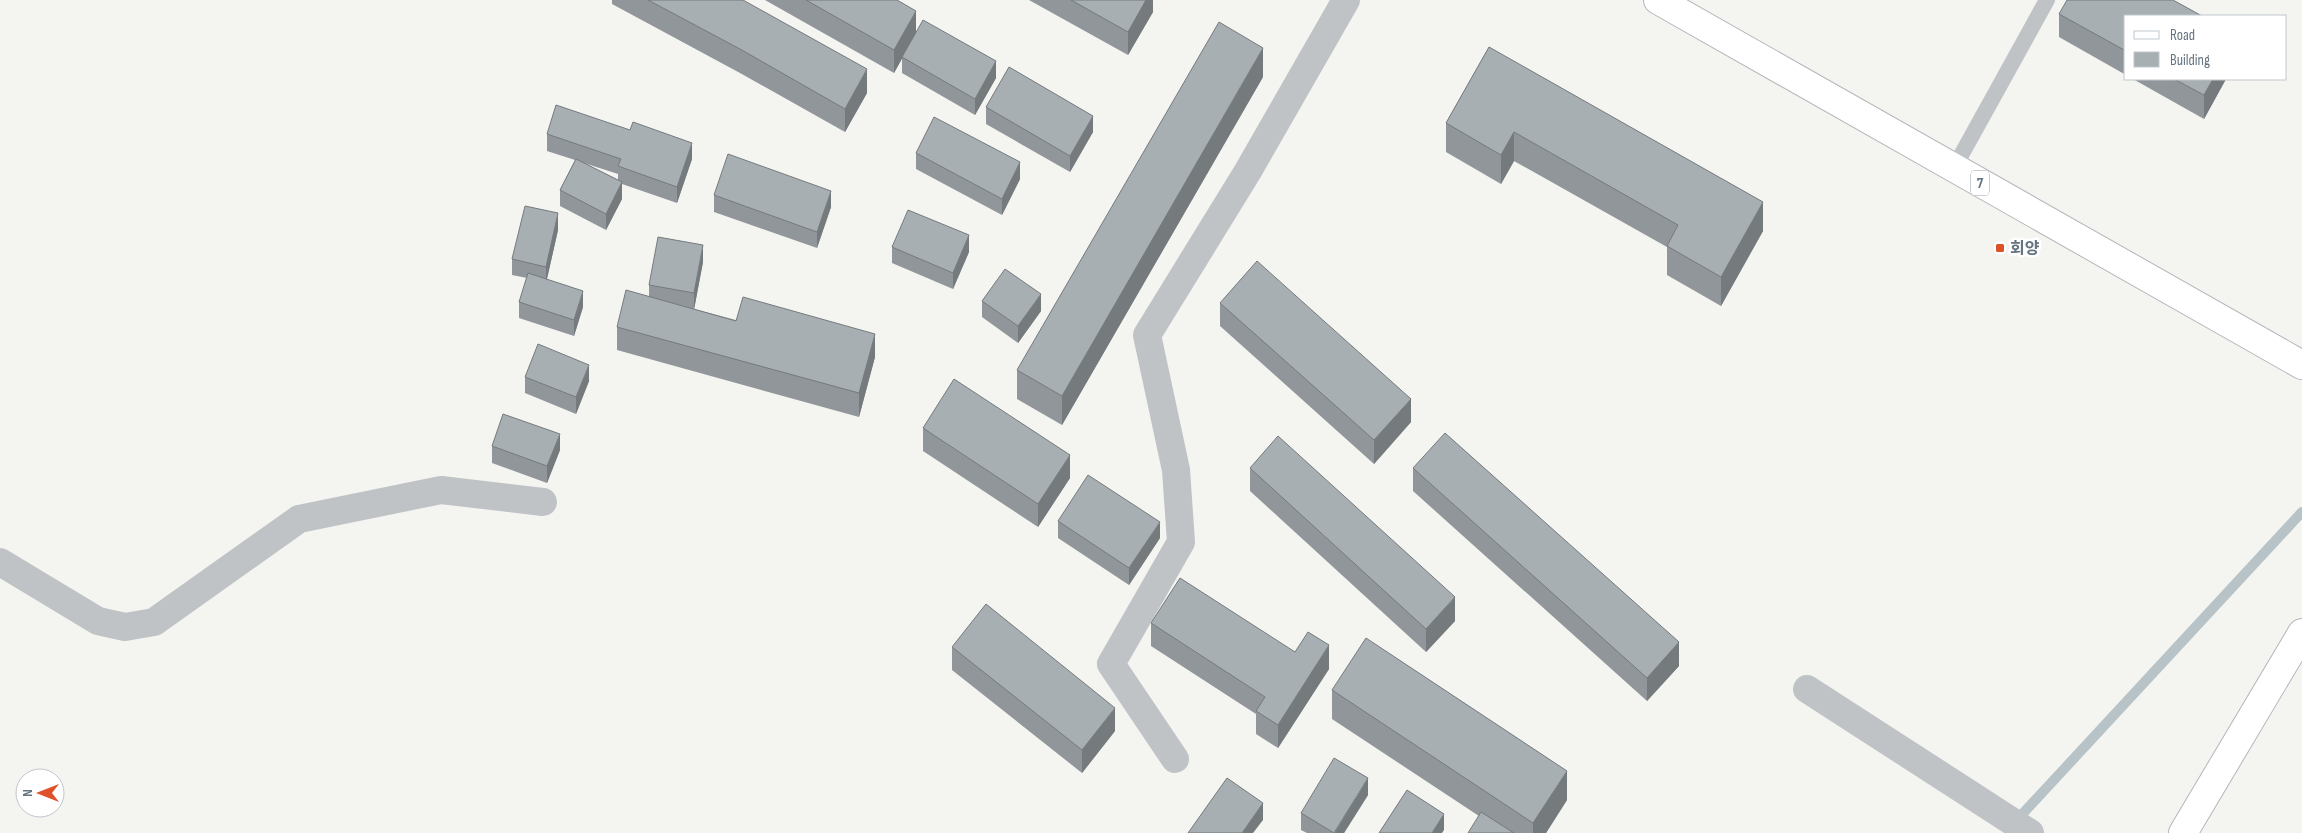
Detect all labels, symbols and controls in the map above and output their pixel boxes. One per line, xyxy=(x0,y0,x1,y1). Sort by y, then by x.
legend xyxy=(2124,15,2287,80)
text: Road xyxy=(2170,26,2195,45)
text: Building xyxy=(2170,51,2210,70)
road number: 7 xyxy=(1971,170,1989,196)
place label: 회양 xyxy=(2010,240,2040,259)
marker: 회양 xyxy=(1994,242,2006,254)
north arrow xyxy=(15,768,65,818)
text: N xyxy=(19,789,36,797)

